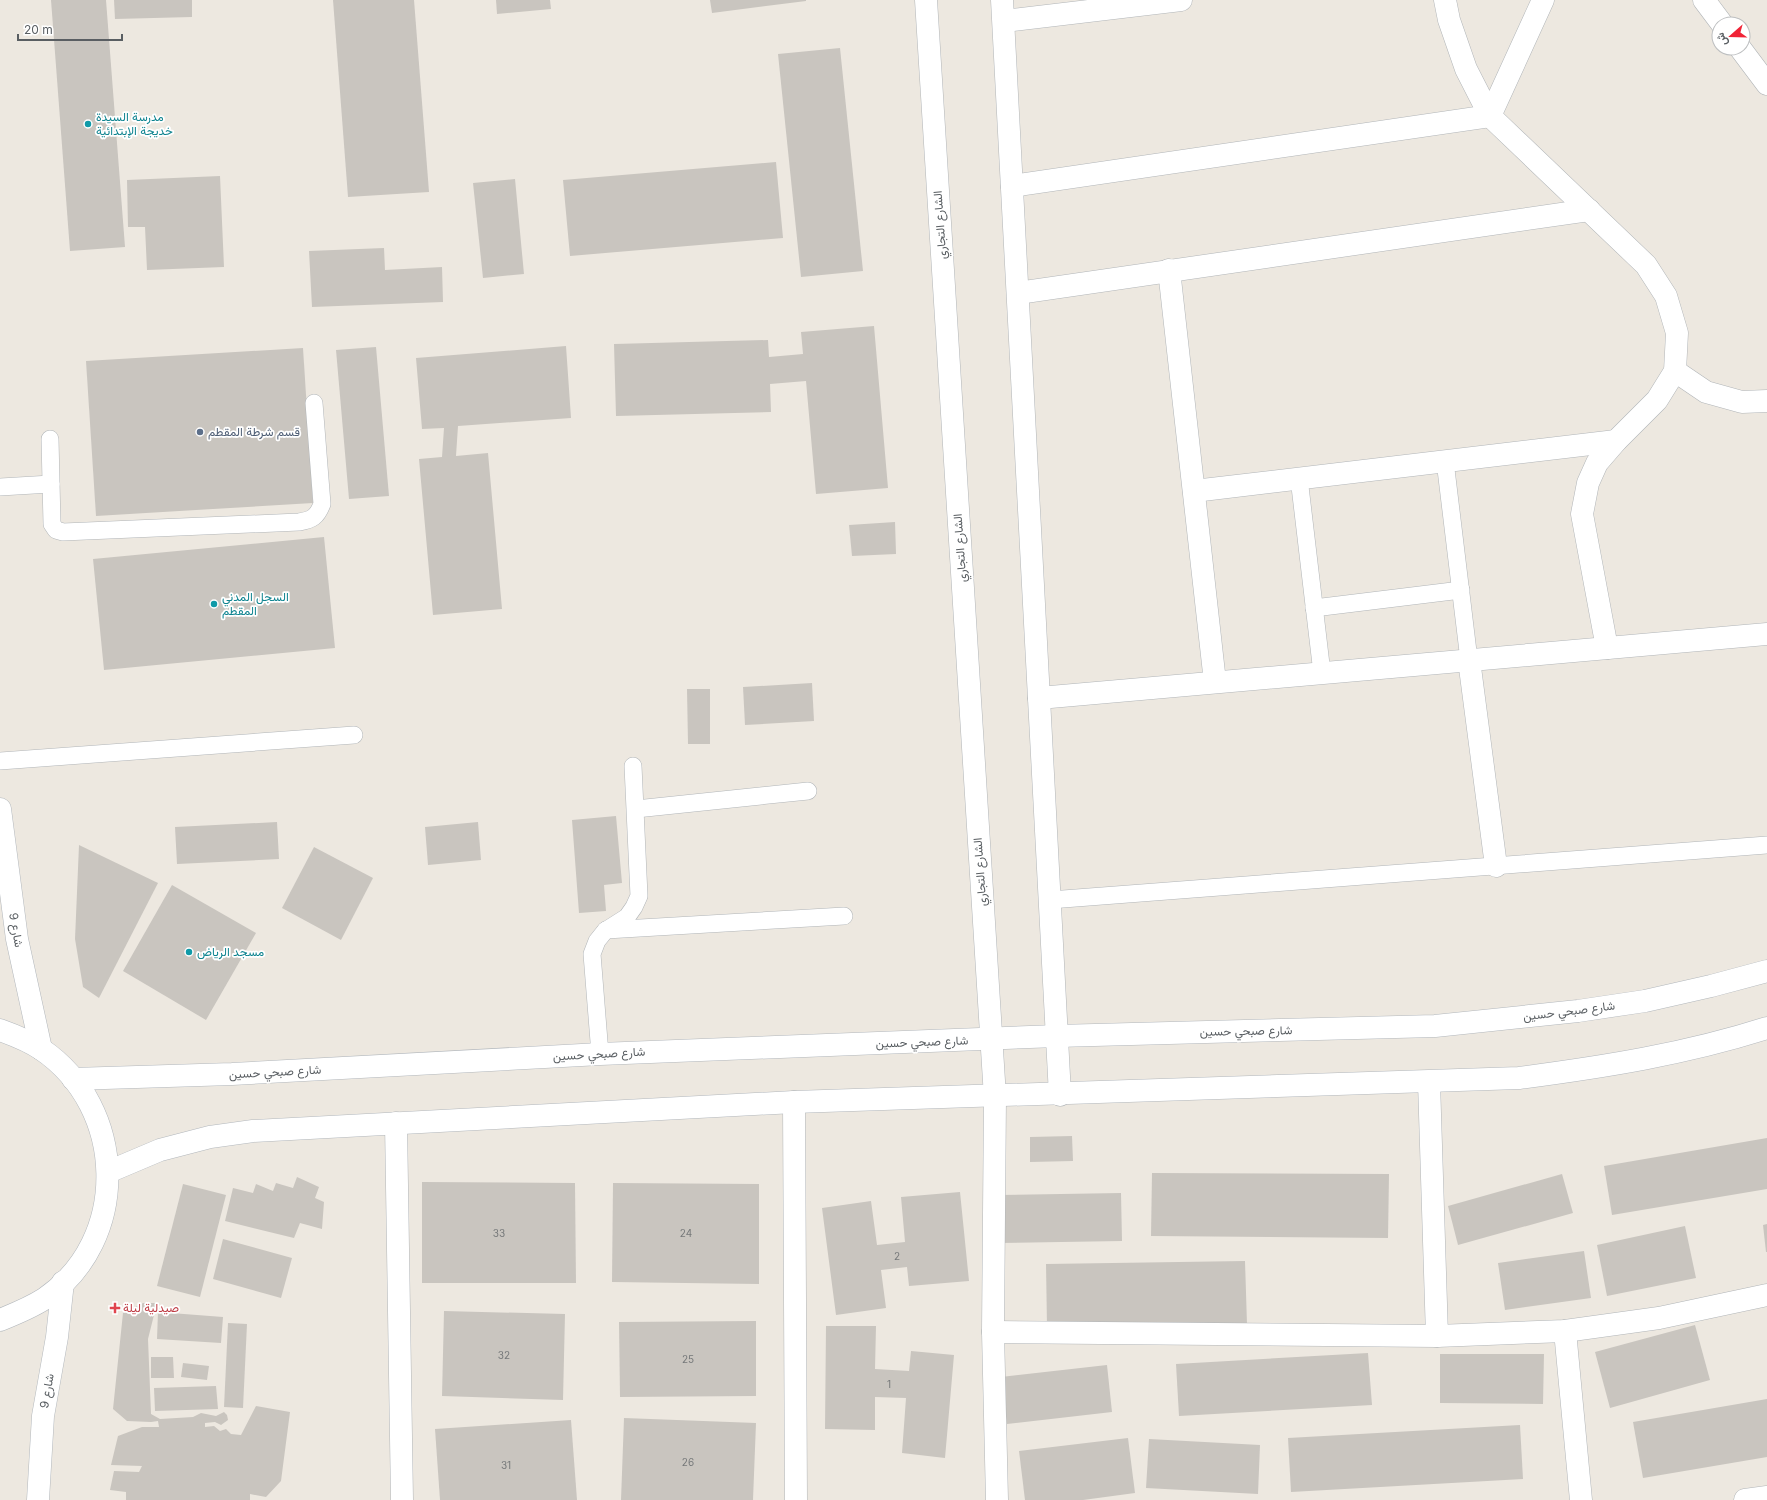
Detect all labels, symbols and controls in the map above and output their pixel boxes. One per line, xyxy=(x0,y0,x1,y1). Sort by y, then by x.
scale bar xyxy=(18,16,122,42)
north arrow xyxy=(1711,16,1751,56)
text: 20 m xyxy=(24,22,53,37)
text: ش xyxy=(1713,31,1730,48)
place label: مدرسة السيدة خديجة الإبتدائية xyxy=(96,109,173,139)
marker: مدرسة السيدة خديجة الإبتدائية xyxy=(83,119,93,129)
street label: الشارع التجاري xyxy=(930,190,952,260)
place label: قسم شرطة المقطم xyxy=(208,424,300,440)
marker: قسم شرطة المقطم xyxy=(195,427,205,437)
street label: الشارع التجاري xyxy=(950,513,972,583)
place label: السجل المدني المقطم xyxy=(222,589,289,619)
marker: السجل المدني المقطم xyxy=(209,599,219,609)
street label: الشارع التجاري xyxy=(970,837,992,907)
street label: شارع 9 xyxy=(4,911,27,949)
place label: مسجد الرياض xyxy=(197,944,264,960)
marker: مسجد الرياض xyxy=(184,947,194,957)
street label: شارع صبحي حسين xyxy=(1522,997,1616,1027)
street label: شارع صبحي حسين xyxy=(1200,1022,1292,1042)
street label: شارع صبحي حسين xyxy=(875,1032,969,1054)
street label: شارع صبحي حسين xyxy=(552,1044,646,1066)
street label: شارع صبحي حسين xyxy=(228,1062,322,1084)
house number: 33 xyxy=(493,1227,505,1239)
house number: 24 xyxy=(680,1227,692,1239)
house number: 2 xyxy=(894,1250,900,1262)
place label: صيدلية ليلة xyxy=(123,1300,179,1315)
marker: صيدلية ليلة xyxy=(110,1303,120,1313)
house number: 32 xyxy=(498,1349,510,1361)
house number: 25 xyxy=(682,1353,694,1365)
street label: شارع 9 xyxy=(36,1372,59,1410)
house number: 1 xyxy=(887,1378,891,1390)
house number: 26 xyxy=(682,1456,694,1468)
house number: 31 xyxy=(501,1459,511,1471)

